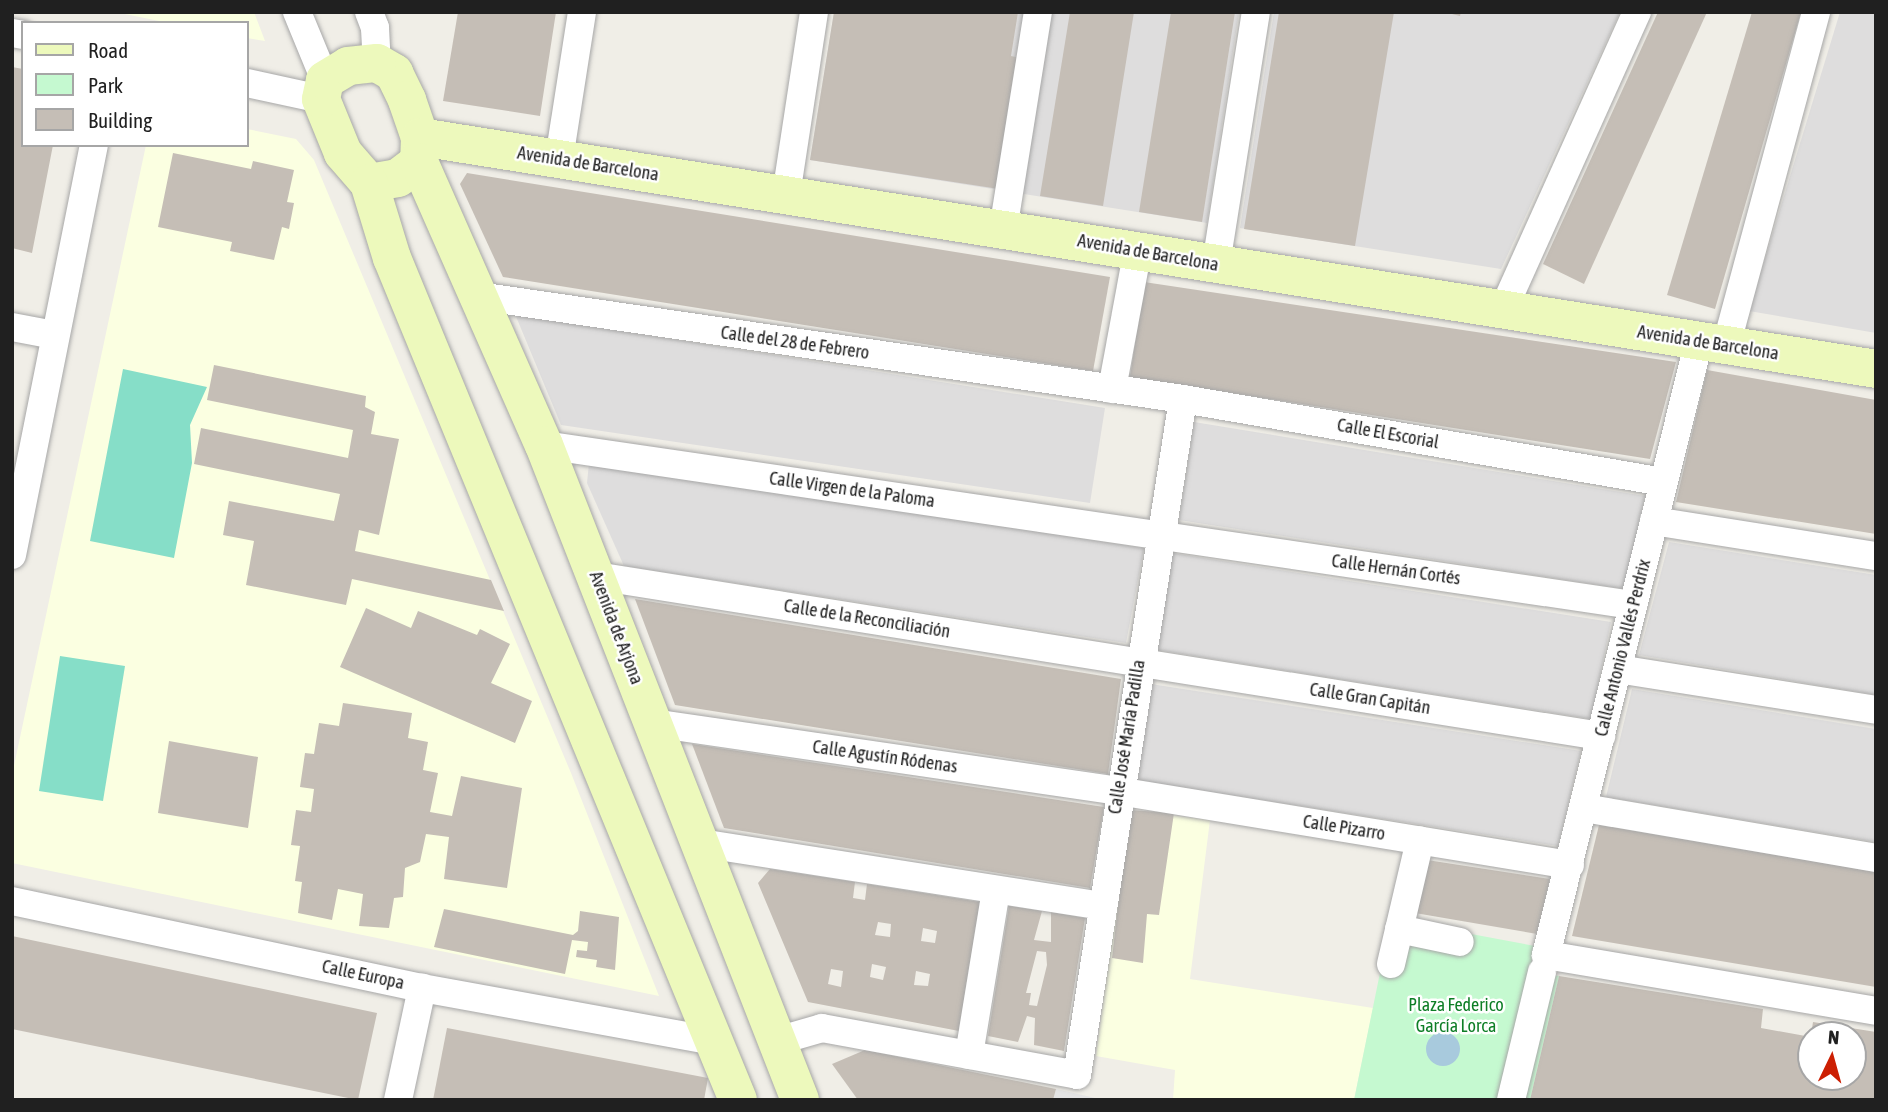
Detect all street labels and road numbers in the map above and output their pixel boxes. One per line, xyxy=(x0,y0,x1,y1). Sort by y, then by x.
street label: Avenida de Barcelona xyxy=(516,142,660,186)
street label: Avenida de Barcelona xyxy=(1076,230,1220,276)
street label: Avenida de Barcelona xyxy=(1636,321,1780,365)
street label: Calle del 28 de Febrero xyxy=(719,322,871,364)
street label: Calle El Escorial xyxy=(1335,414,1441,454)
street label: Calle Virgen de la Paloma xyxy=(768,468,936,512)
street label: Calle Hernán Cortés xyxy=(1330,550,1462,590)
street label: Calle Antonio Vallés Perdrix xyxy=(1591,557,1655,739)
street label: Avenida de Arjona xyxy=(585,568,647,688)
street label: Calle de la Reconciliación xyxy=(782,595,952,643)
street label: Calle José María Padilla xyxy=(1104,658,1150,816)
street label: Calle Gran Capitán xyxy=(1308,679,1432,719)
street label: Calle Agustín Ródenas xyxy=(811,736,959,778)
street label: Calle Pizarro xyxy=(1301,811,1387,845)
street label: Calle Europa xyxy=(320,956,406,994)

